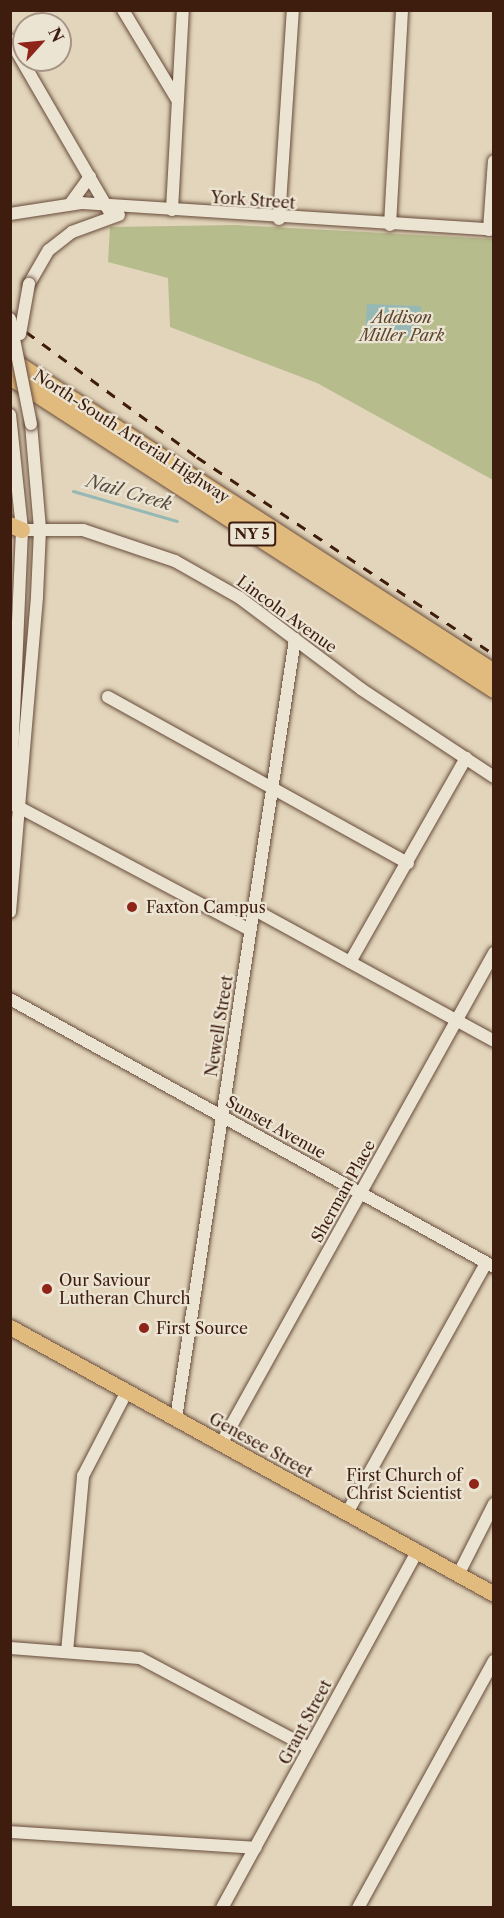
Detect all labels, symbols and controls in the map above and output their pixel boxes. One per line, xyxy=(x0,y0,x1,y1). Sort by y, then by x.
north arrow xyxy=(12,12,72,72)
text: N xyxy=(44,24,68,45)
street label: York Street xyxy=(210,187,296,213)
park label: Addison Miller Park xyxy=(360,307,444,345)
street label: North-South Arterial Highway xyxy=(30,365,234,507)
water label: Nail Creek xyxy=(84,471,174,515)
road number: NY 5 xyxy=(226,522,278,546)
street label: Lincoln Avenue xyxy=(233,571,341,657)
place label: Faxton Campus xyxy=(146,897,266,917)
marker: Faxton Campus xyxy=(123,898,141,916)
street label: Newell Street xyxy=(202,974,236,1078)
street label: Sunset Avenue xyxy=(222,1091,330,1163)
street label: Sherman Place xyxy=(307,1136,379,1246)
place label: Our Saviour Lutheran Church xyxy=(59,1270,191,1308)
marker: Our Saviour Lutheran Church xyxy=(40,1282,54,1296)
place label: First Source xyxy=(156,1318,248,1338)
marker: First Source xyxy=(137,1321,151,1335)
street label: Genesee Street xyxy=(206,1409,316,1481)
place label: First Church of Christ Scientist xyxy=(346,1465,462,1503)
marker: First Church of Christ Scientist xyxy=(467,1477,481,1491)
street label: Grant Street xyxy=(275,1676,335,1768)

